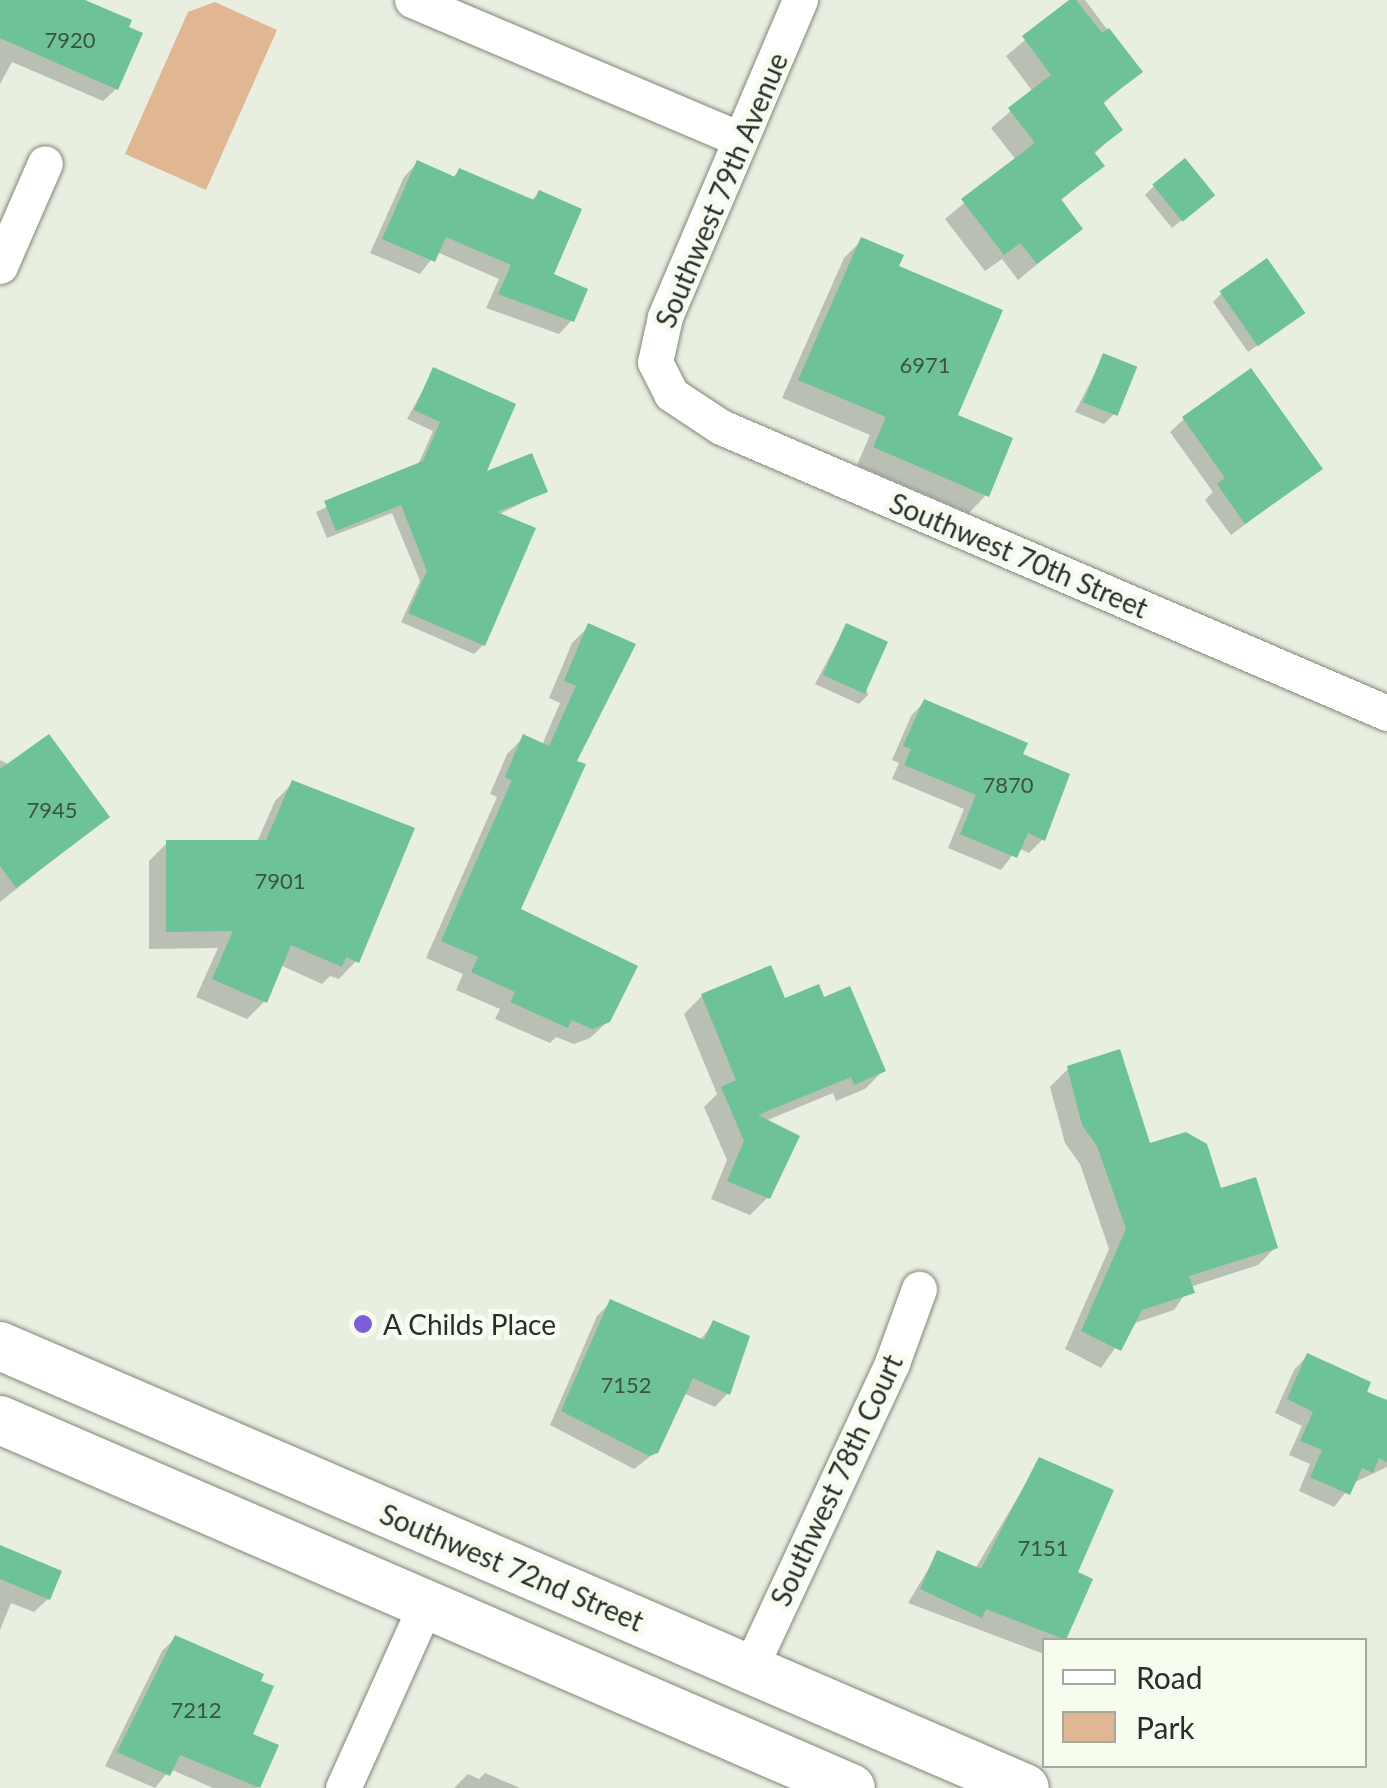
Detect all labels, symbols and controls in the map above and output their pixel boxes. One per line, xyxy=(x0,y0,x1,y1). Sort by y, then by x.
house number: 7920 xyxy=(44,27,96,53)
street label: Southwest 79th Avenue xyxy=(648,47,794,333)
house number: 6971 xyxy=(899,352,951,378)
street label: Southwest 70th Street xyxy=(885,485,1153,625)
house number: 7870 xyxy=(982,772,1034,798)
house number: 7945 xyxy=(26,797,78,823)
house number: 7901 xyxy=(254,868,306,894)
place label: A Childs Place xyxy=(383,1307,557,1341)
marker: A Childs Place xyxy=(352,1313,374,1335)
street label: Southwest 78th Court xyxy=(763,1349,909,1611)
house number: 7152 xyxy=(600,1372,652,1398)
street label: Southwest 72nd Street xyxy=(375,1496,649,1638)
house number: 7151 xyxy=(1017,1535,1069,1561)
legend xyxy=(1042,1638,1367,1768)
text: Road xyxy=(1136,1659,1203,1695)
house number: 7212 xyxy=(170,1697,222,1723)
text: Park xyxy=(1136,1709,1195,1745)

